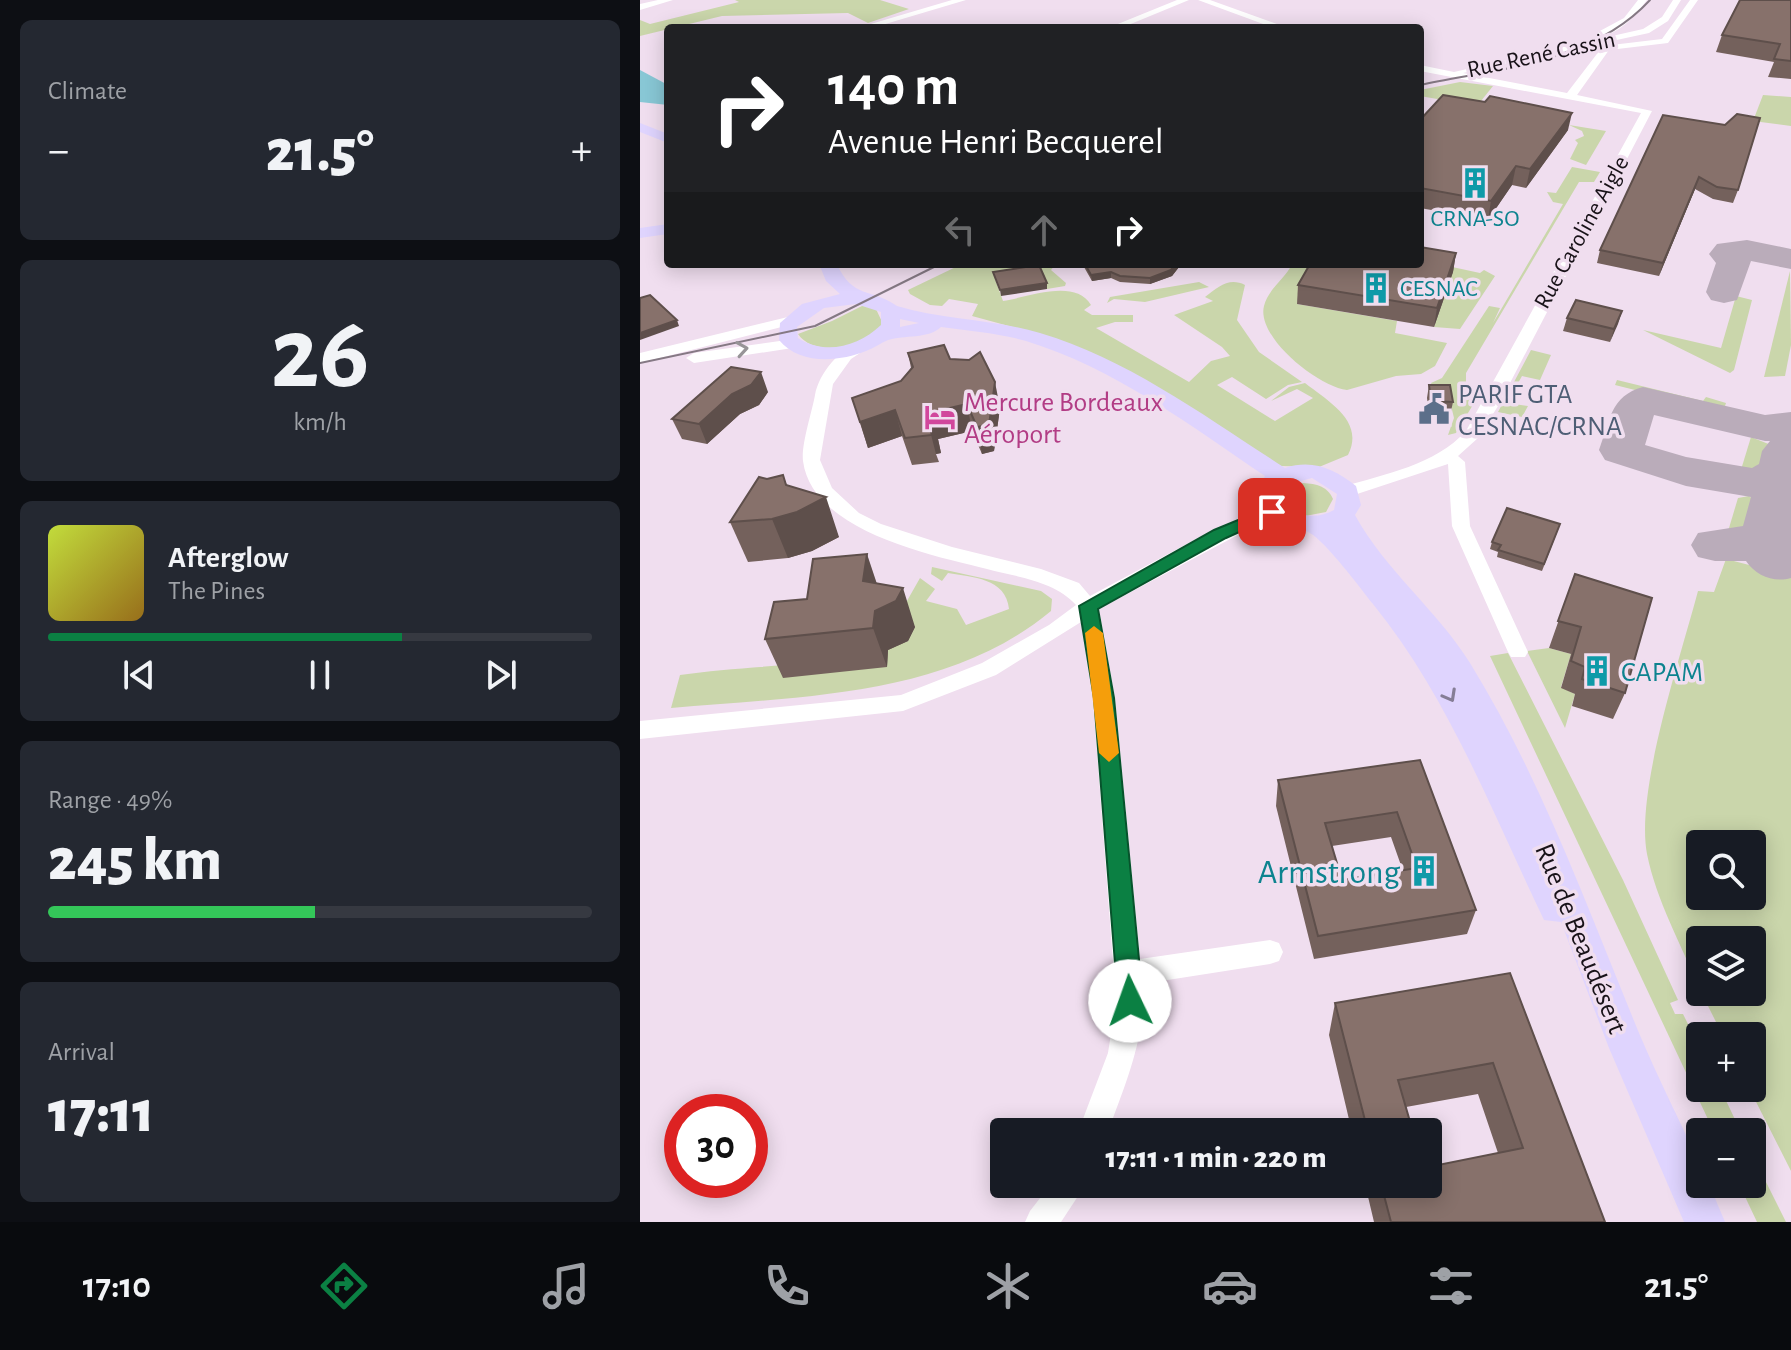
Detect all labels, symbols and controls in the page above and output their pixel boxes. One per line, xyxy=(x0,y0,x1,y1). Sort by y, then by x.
street label: Rue René Cassin xyxy=(1465,28,1617,82)
icon: right xyxy=(696,56,800,160)
text: 140 m xyxy=(828,59,959,115)
text: Climate xyxy=(48,78,127,104)
text: 21.5° xyxy=(266,122,374,182)
text: Avenue Henri Becquerel xyxy=(828,124,1164,160)
text: − xyxy=(48,129,69,173)
text: + xyxy=(571,129,592,173)
street label: Rue Caroline Aigle xyxy=(1530,152,1634,313)
building icon: CRNA-SO xyxy=(1458,166,1492,200)
place label: CRNA-SO xyxy=(1431,207,1519,231)
icon: left xyxy=(938,208,982,252)
icon: ahead xyxy=(1022,208,1066,252)
icon: right xyxy=(1106,208,1150,252)
building icon: CESNAC xyxy=(1359,271,1393,305)
place label: CESNAC xyxy=(1400,277,1478,301)
text: 26 xyxy=(270,303,370,407)
one-way arrow xyxy=(735,342,748,359)
place label: PARIF GTA CESNAC/CRNA xyxy=(1458,381,1622,441)
place label: Mercure Bordeaux Aéroport xyxy=(964,389,1163,449)
public building icon: PARIF GTA CESNAC/CRNA xyxy=(1417,392,1451,426)
hotel icon: Mercure Bordeaux Aéroport xyxy=(923,400,957,434)
text: km/h xyxy=(293,409,347,435)
pin xyxy=(1238,478,1306,546)
icon: arrive xyxy=(1250,490,1294,534)
text: Afterglow xyxy=(168,543,289,573)
text: The Pines xyxy=(168,578,265,604)
icon: previous xyxy=(117,653,161,697)
icon: pause xyxy=(298,653,342,697)
icon: next xyxy=(479,653,523,697)
building icon: CAPAM xyxy=(1580,654,1614,688)
place label: CAPAM xyxy=(1621,659,1703,687)
one-way arrow xyxy=(1440,688,1455,703)
text: Range · 49% xyxy=(48,787,172,813)
map controls xyxy=(1686,830,1766,1198)
button: search xyxy=(1686,830,1766,910)
text: 245 km xyxy=(48,831,222,891)
street label: Rue de Beaudésert xyxy=(1529,840,1631,1038)
building icon: Armstrong xyxy=(1407,854,1441,888)
place label: Armstrong xyxy=(1258,856,1400,890)
button: layers xyxy=(1686,926,1766,1006)
position arrow xyxy=(1088,959,1172,1043)
button: + xyxy=(1686,1022,1766,1102)
text: Arrival xyxy=(48,1039,115,1065)
text: 17:11 xyxy=(48,1083,154,1143)
speed limit sign: 30 xyxy=(664,1094,768,1198)
button: − xyxy=(1686,1118,1766,1198)
text: 17:11 · 1 min · 220 m xyxy=(1105,1143,1327,1173)
icon: directions xyxy=(316,1258,372,1314)
icon: music xyxy=(538,1258,594,1314)
icon: phone xyxy=(759,1258,815,1314)
icon: climate xyxy=(980,1258,1036,1314)
icon: car xyxy=(1202,1258,1258,1314)
icon: filters xyxy=(1423,1258,1479,1314)
text: 17:10 xyxy=(83,1268,151,1304)
text: 21.5° xyxy=(1644,1268,1708,1304)

